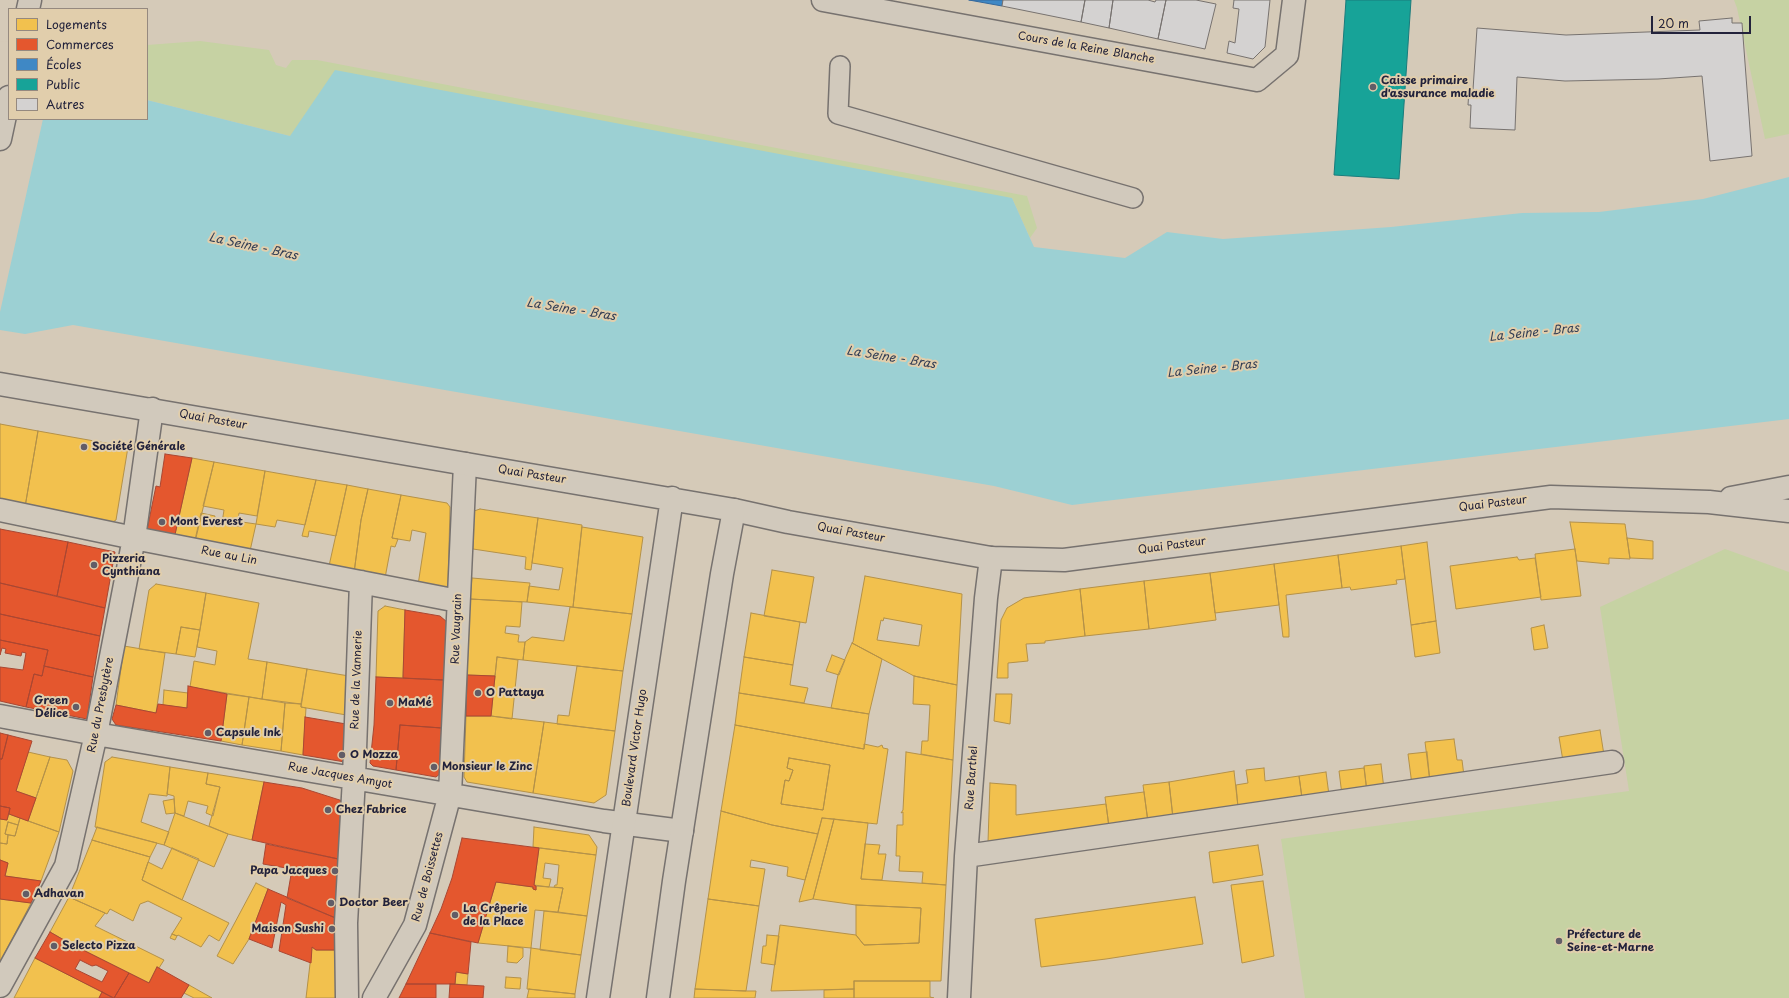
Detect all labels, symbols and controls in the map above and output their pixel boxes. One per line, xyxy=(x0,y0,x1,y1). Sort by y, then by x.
legend xyxy=(8,8,148,120)
scale bar xyxy=(1653,8,1753,34)
text: 20 m xyxy=(1658,14,1689,32)
text: Logements xyxy=(46,15,107,33)
street label: Cours de la Reine Blanche xyxy=(1017,29,1155,67)
text: Commerces xyxy=(46,35,114,53)
text: Écoles xyxy=(46,55,82,73)
place label: Caisse primaire d'assurance maladie xyxy=(1381,74,1494,100)
text: Public xyxy=(46,75,80,93)
marker: Caisse primaire d'assurance maladie xyxy=(1368,82,1378,92)
text: Autres xyxy=(46,95,84,113)
water label: La Seine - Bras xyxy=(207,231,299,263)
water label: La Seine - Bras xyxy=(525,296,617,324)
water label: La Seine - Bras xyxy=(1488,321,1580,345)
water label: La Seine - Bras xyxy=(845,344,937,372)
water label: La Seine - Bras xyxy=(1166,357,1258,381)
street label: Quai Pasteur xyxy=(178,408,248,432)
place label: Société Générale xyxy=(92,440,185,454)
marker: Société Générale xyxy=(79,442,89,452)
street label: Quai Pasteur xyxy=(497,463,567,487)
street label: Quai Pasteur xyxy=(1458,493,1528,515)
place label: Mont Everest xyxy=(170,515,243,529)
marker: Mont Everest xyxy=(157,517,167,527)
street label: Quai Pasteur xyxy=(816,521,886,545)
street label: Quai Pasteur xyxy=(1137,535,1207,557)
street label: Rue au Lin xyxy=(200,544,258,568)
place label: Pizzeria Cynthiana xyxy=(102,552,160,578)
marker: Pizzeria Cynthiana xyxy=(89,560,99,570)
street label: Rue Vaugrain xyxy=(449,593,465,665)
street label: Rue de la Vannerie xyxy=(349,630,365,730)
street label: Rue du Presbytère xyxy=(85,656,117,754)
place label: O Pattaya xyxy=(486,686,544,700)
marker: O Pattaya xyxy=(473,688,483,698)
street label: Boulevard Victor Hugo xyxy=(620,688,650,808)
place label: Green Délice xyxy=(34,694,68,720)
place label: MaMé xyxy=(398,696,432,710)
marker: MaMé xyxy=(385,698,395,708)
marker: Green Délice xyxy=(71,702,81,712)
place label: Capsule Ink xyxy=(216,726,281,740)
marker: Capsule Ink xyxy=(203,728,213,738)
street label: Rue Barthel xyxy=(963,746,981,810)
place label: O Mozza xyxy=(350,748,398,762)
marker: O Mozza xyxy=(337,750,347,760)
street label: Rue Jacques Amyot xyxy=(287,760,393,792)
place label: Monsieur le Zinc xyxy=(442,760,532,774)
marker: Monsieur le Zinc xyxy=(429,762,439,772)
place label: Chez Fabrice xyxy=(336,803,407,817)
marker: Chez Fabrice xyxy=(323,805,333,815)
street label: Rue de Boissettes xyxy=(410,831,446,923)
place label: Papa Jacques xyxy=(250,864,327,878)
marker: Papa Jacques xyxy=(330,866,340,876)
place label: Adhavan xyxy=(34,887,84,901)
marker: Adhavan xyxy=(21,889,31,899)
place label: Doctor Beer xyxy=(339,896,408,910)
marker: Doctor Beer xyxy=(326,898,336,908)
place label: La Crêperie de la Place xyxy=(463,902,527,928)
marker: La Crêperie de la Place xyxy=(450,910,460,920)
place label: Maison Sushi xyxy=(251,922,324,936)
marker: Maison Sushi xyxy=(327,924,337,934)
place label: Préfecture de Seine-et-Marne xyxy=(1567,928,1654,954)
marker: Préfecture de Seine-et-Marne xyxy=(1554,936,1564,946)
place label: Selecto Pizza xyxy=(62,939,136,953)
marker: Selecto Pizza xyxy=(49,941,59,951)

